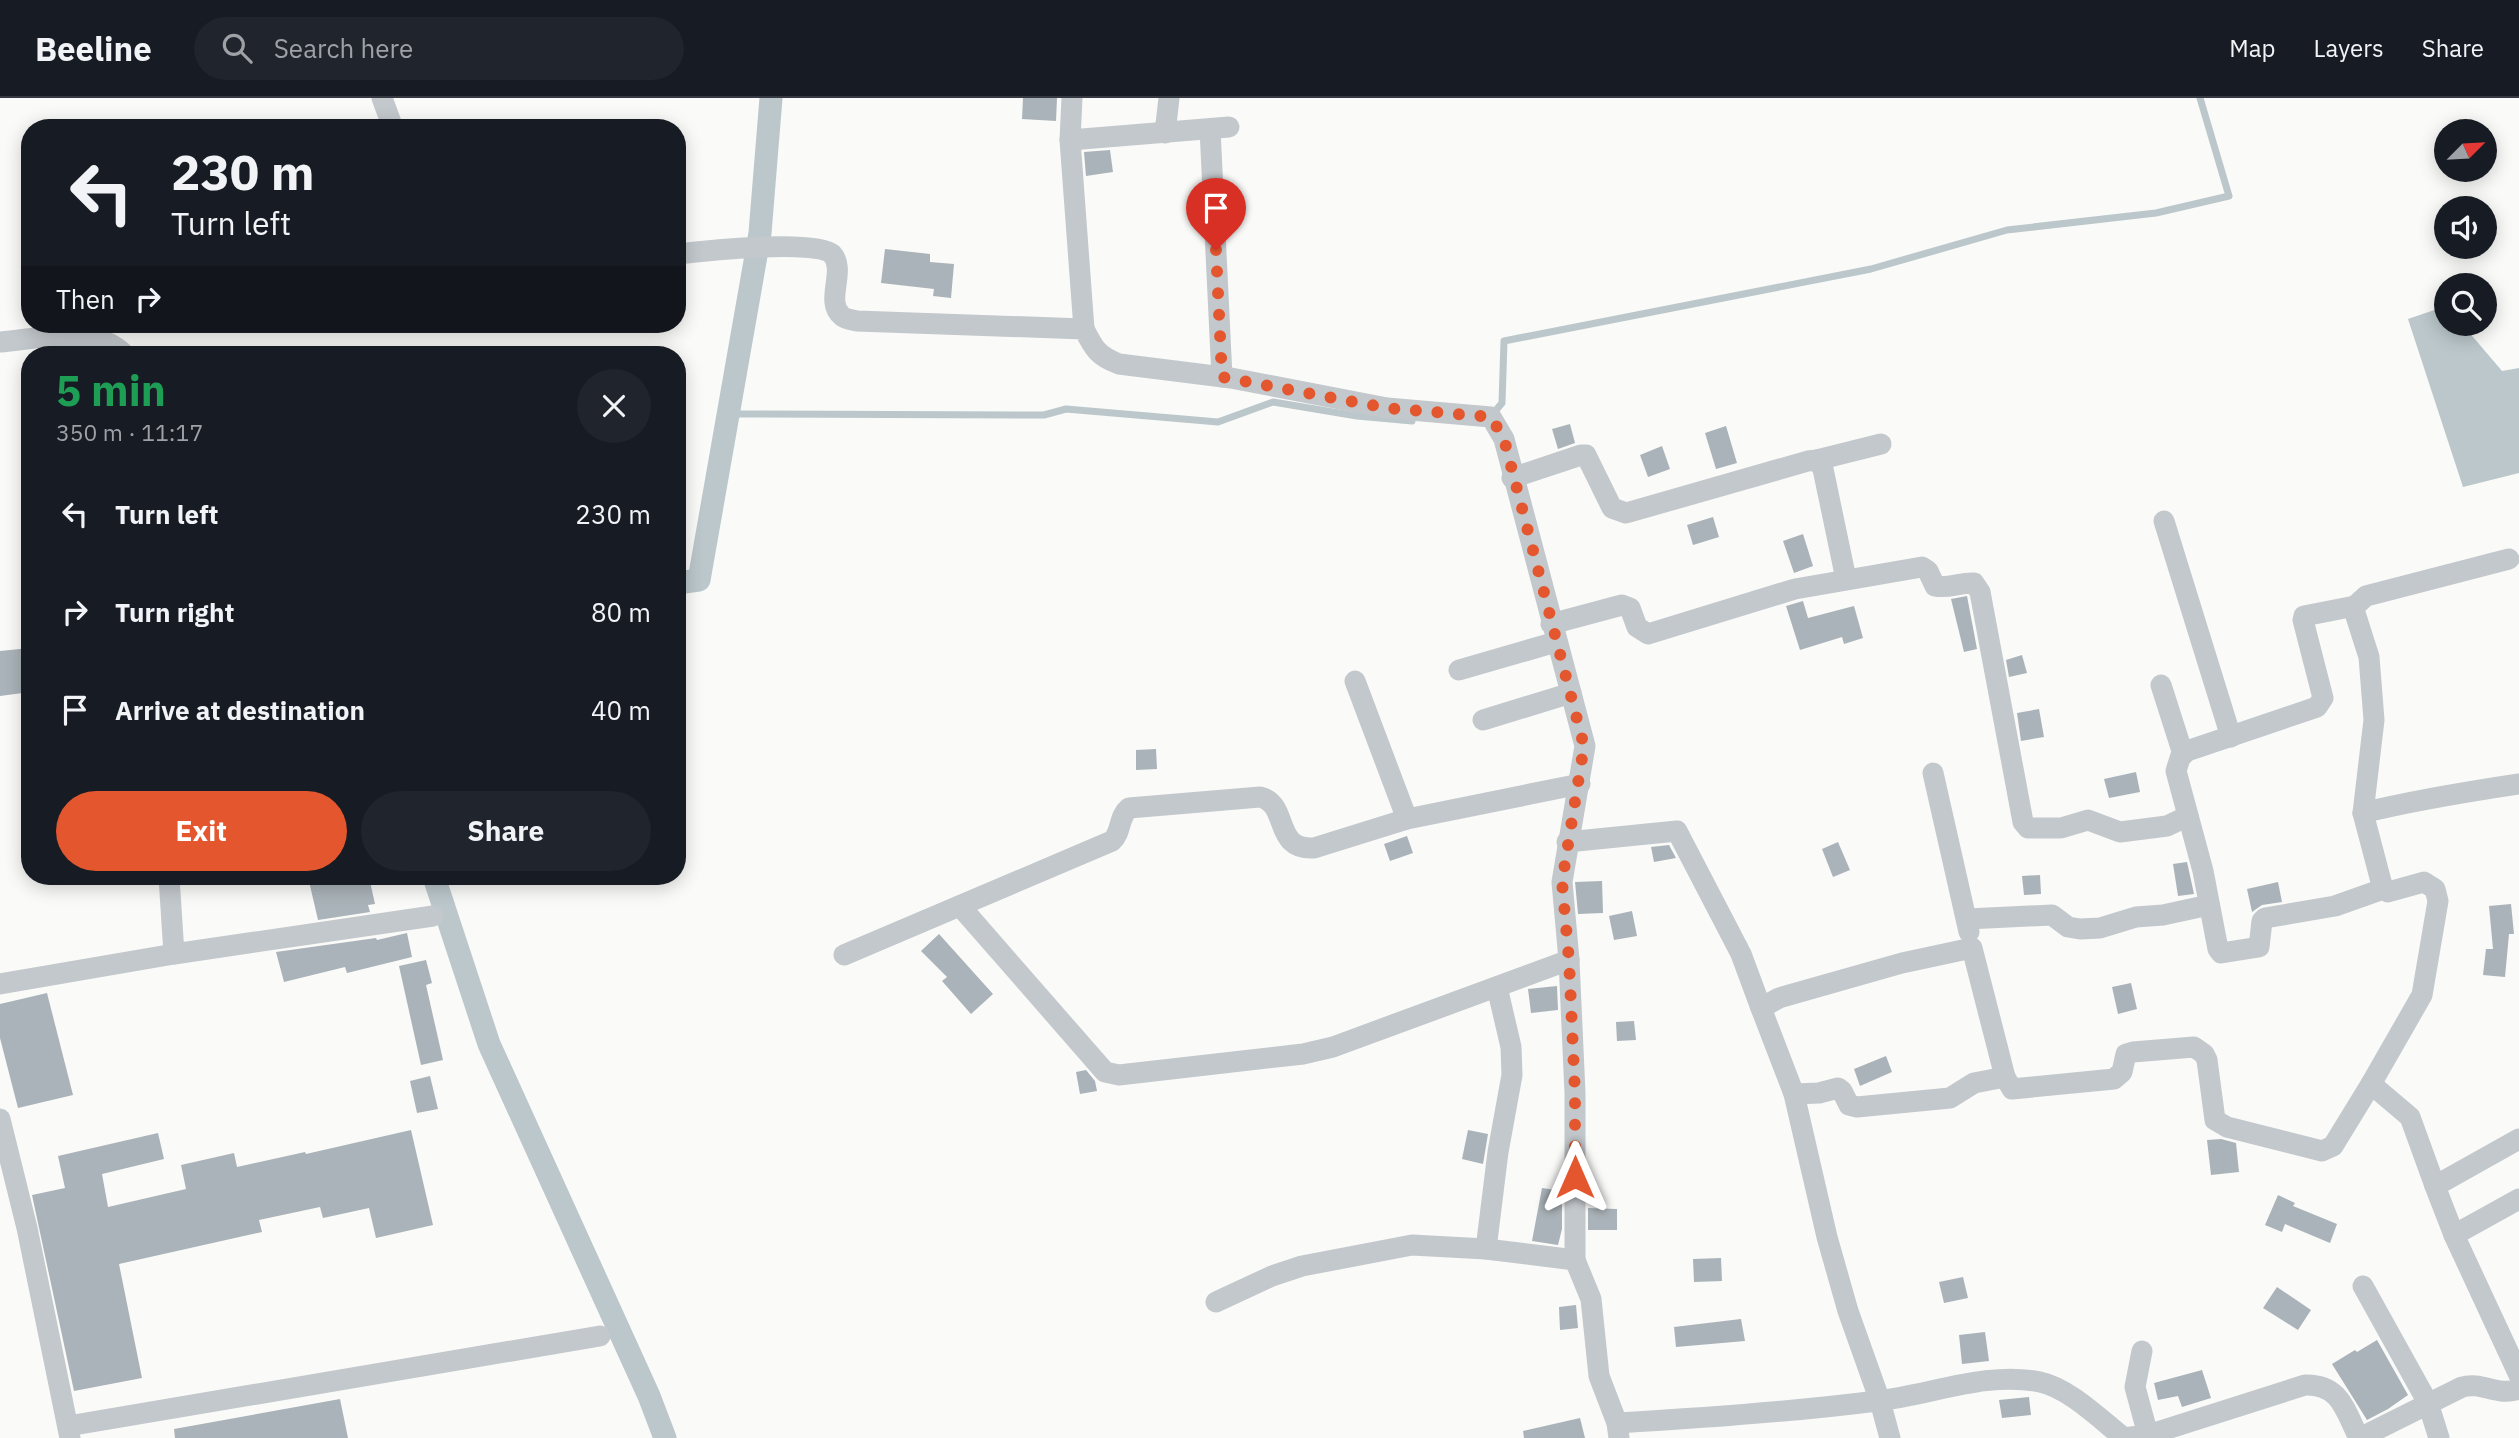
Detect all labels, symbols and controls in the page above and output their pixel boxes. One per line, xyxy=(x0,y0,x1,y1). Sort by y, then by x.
search box xyxy=(194,17,684,80)
text: Beeline xyxy=(35,27,152,70)
icon: search xyxy=(218,29,256,67)
text: Search here xyxy=(274,31,413,65)
text: Map xyxy=(2229,32,2276,64)
text: Layers xyxy=(2314,32,2384,64)
text: Share xyxy=(2422,32,2484,64)
north arrow xyxy=(2434,119,2497,182)
map controls xyxy=(2434,119,2497,336)
text: 230 m xyxy=(171,140,315,203)
icon: left xyxy=(56,147,147,238)
pin xyxy=(1186,178,1246,250)
icon: arrive xyxy=(1197,189,1235,227)
button: sound xyxy=(2434,196,2497,259)
text: Turn left xyxy=(171,202,291,244)
button: search xyxy=(2434,273,2497,336)
icon: right xyxy=(129,280,167,318)
text: Then xyxy=(56,282,115,316)
text: 5 min xyxy=(56,363,166,418)
button: close xyxy=(577,369,651,443)
text: 350 m · 11:17 xyxy=(56,417,203,447)
icon: left xyxy=(56,495,94,533)
text: Turn left xyxy=(115,497,218,531)
text: 230 m xyxy=(575,497,651,531)
icon: right xyxy=(56,593,94,631)
text: Turn right xyxy=(115,595,234,629)
text: 80 m xyxy=(591,595,651,629)
icon: arrive xyxy=(56,691,94,729)
text: Arrive at destination xyxy=(115,693,365,727)
text: 40 m xyxy=(591,693,651,727)
button: Exit xyxy=(56,791,347,871)
button: Share xyxy=(361,791,651,871)
position arrow xyxy=(1538,1140,1612,1214)

